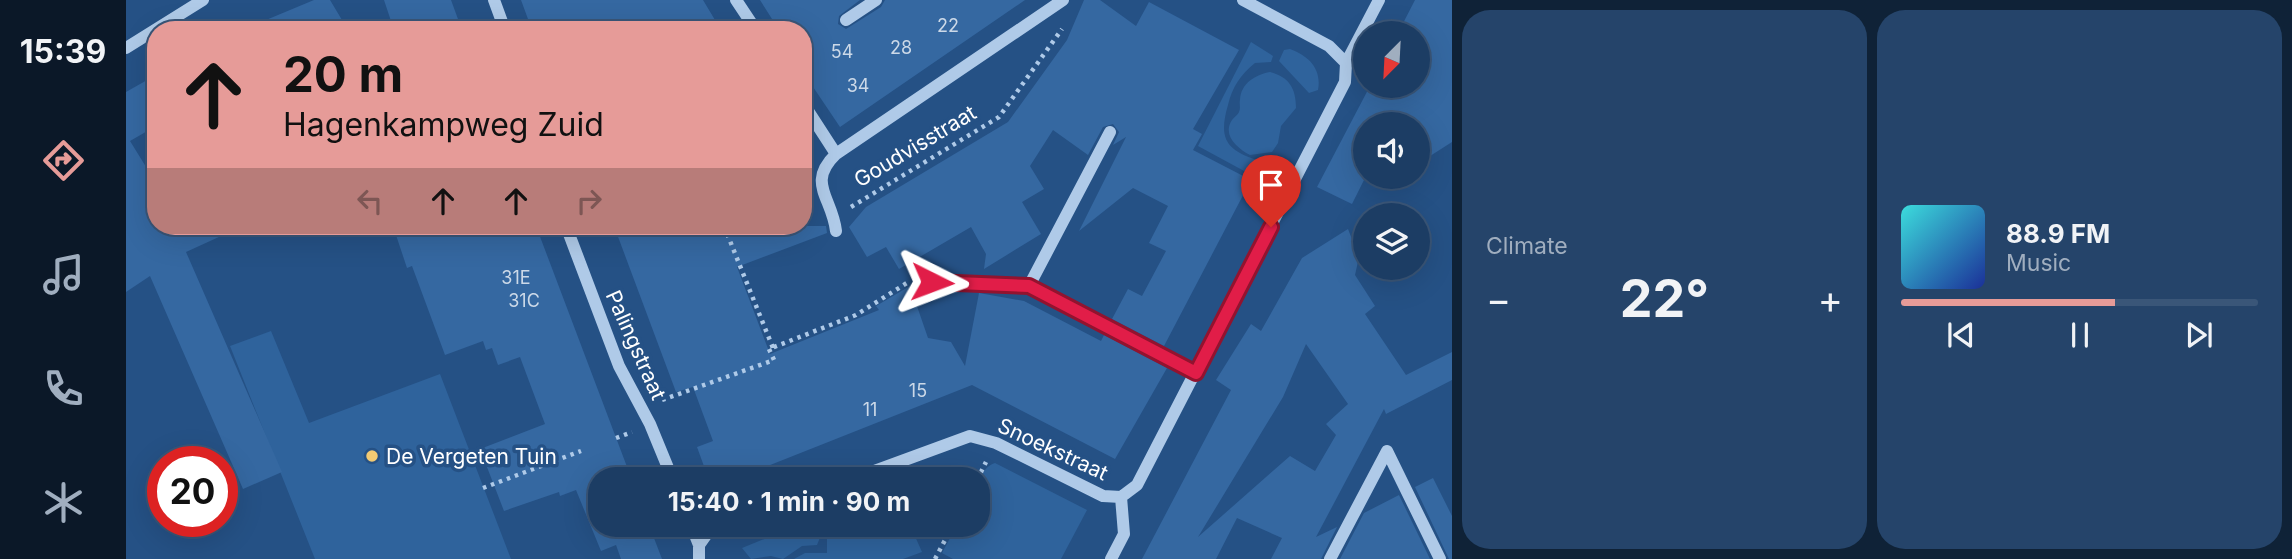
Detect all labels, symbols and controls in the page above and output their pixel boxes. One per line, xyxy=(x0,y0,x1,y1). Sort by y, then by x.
house number: 22 xyxy=(937,15,959,36)
north arrow xyxy=(1353,21,1430,98)
map controls xyxy=(1353,21,1430,280)
text: 15:39 xyxy=(20,32,106,71)
house number: 28 xyxy=(890,37,912,58)
house number: 54 xyxy=(831,41,853,62)
text: 20 m xyxy=(283,45,403,104)
icon: ahead xyxy=(168,49,259,140)
house number: 34 xyxy=(847,75,869,96)
street label: Goudvisstraat xyxy=(849,100,981,192)
text: Hagenkampweg Zuid xyxy=(283,105,604,144)
button: sound xyxy=(1353,112,1430,189)
icon: directions xyxy=(39,136,88,185)
pin xyxy=(1241,155,1301,227)
icon: arrive xyxy=(1252,166,1290,204)
icon: left xyxy=(351,182,389,220)
icon: ahead xyxy=(424,182,462,220)
icon: ahead xyxy=(497,182,535,220)
icon: right xyxy=(570,182,608,220)
button: layers xyxy=(1353,203,1430,280)
text: 88.9 FM xyxy=(2006,218,2110,249)
text: Climate xyxy=(1486,232,1568,260)
position arrow xyxy=(895,245,969,319)
text: Music xyxy=(2006,249,2071,277)
icon: music xyxy=(39,250,88,299)
house number: 31E xyxy=(501,267,531,288)
text: 22° xyxy=(1620,267,1709,330)
text: − xyxy=(1486,276,1511,322)
text: + xyxy=(1818,276,1843,322)
street label: Palingstraat xyxy=(601,286,671,404)
house number: 31C xyxy=(508,290,540,311)
icon: previous xyxy=(1942,316,1980,354)
icon: pause xyxy=(2061,316,2099,354)
icon: next xyxy=(2180,316,2218,354)
icon: phone xyxy=(39,364,88,413)
house number: 15 xyxy=(909,380,927,401)
house number: 11 xyxy=(863,399,877,420)
street label: Snoekstraat xyxy=(994,413,1112,485)
place label: De Vergeten Tuin xyxy=(386,444,557,469)
speed limit sign: 20 xyxy=(147,446,238,537)
marker: De Vergeten Tuin xyxy=(364,448,380,464)
icon: climate xyxy=(39,478,88,527)
text: 15:40 · 1 min · 90 m xyxy=(668,486,910,517)

